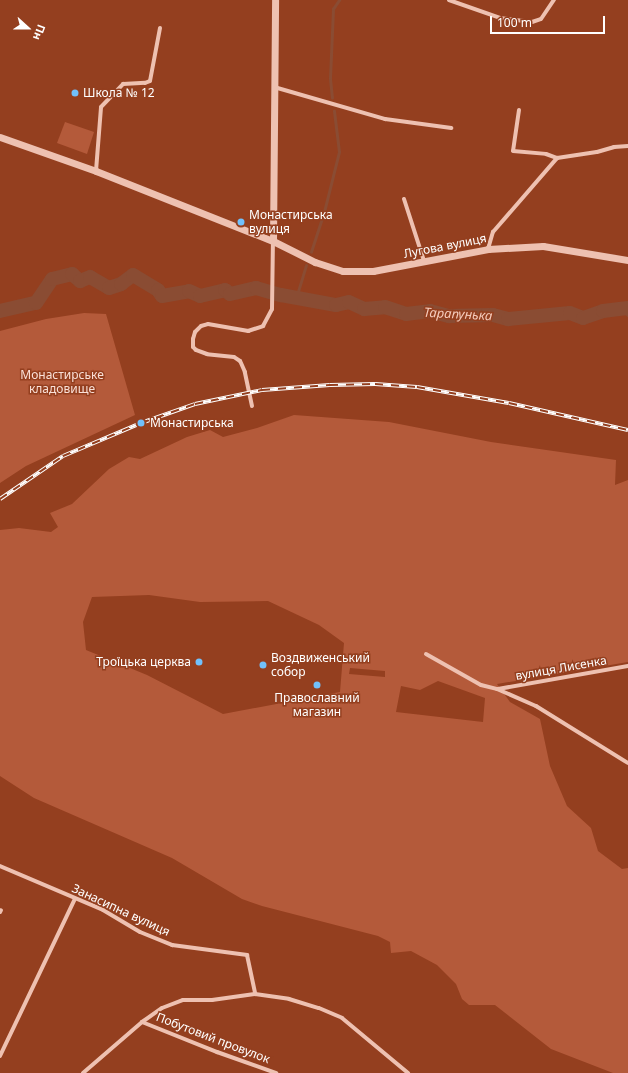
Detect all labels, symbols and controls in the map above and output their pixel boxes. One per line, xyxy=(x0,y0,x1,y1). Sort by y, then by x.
north arrow xyxy=(8,8,48,48)
scale bar xyxy=(492,8,607,34)
text: 100 m xyxy=(497,14,532,31)
text: Пн xyxy=(30,22,49,42)
place label: Школа № 12 xyxy=(83,86,155,100)
marker: Школа № 12 xyxy=(70,88,80,98)
place label: Монастирська вулиця xyxy=(249,208,333,236)
marker: Монастирська вулиця xyxy=(236,217,246,227)
street label: Лугова вулиця xyxy=(402,231,488,261)
water label: Тарапунька xyxy=(423,304,493,324)
park label: Монастирське кладовище xyxy=(20,368,104,396)
place label: Монастирська xyxy=(150,416,234,430)
marker: Монастирська xyxy=(135,417,147,429)
place label: Воздвиженський собор xyxy=(271,651,370,679)
street label: вулиця Лисенка xyxy=(514,653,608,683)
place label: Троїцька церква xyxy=(96,655,191,669)
marker: Троїцька церква xyxy=(194,657,204,667)
marker: Воздвиженський собор xyxy=(258,660,268,670)
marker: Православний магазин xyxy=(312,680,322,690)
place label: Православний магазин xyxy=(274,691,360,719)
street label: Занасипна вулиця xyxy=(70,881,172,939)
street label: Побутовий провулок xyxy=(154,1010,272,1066)

